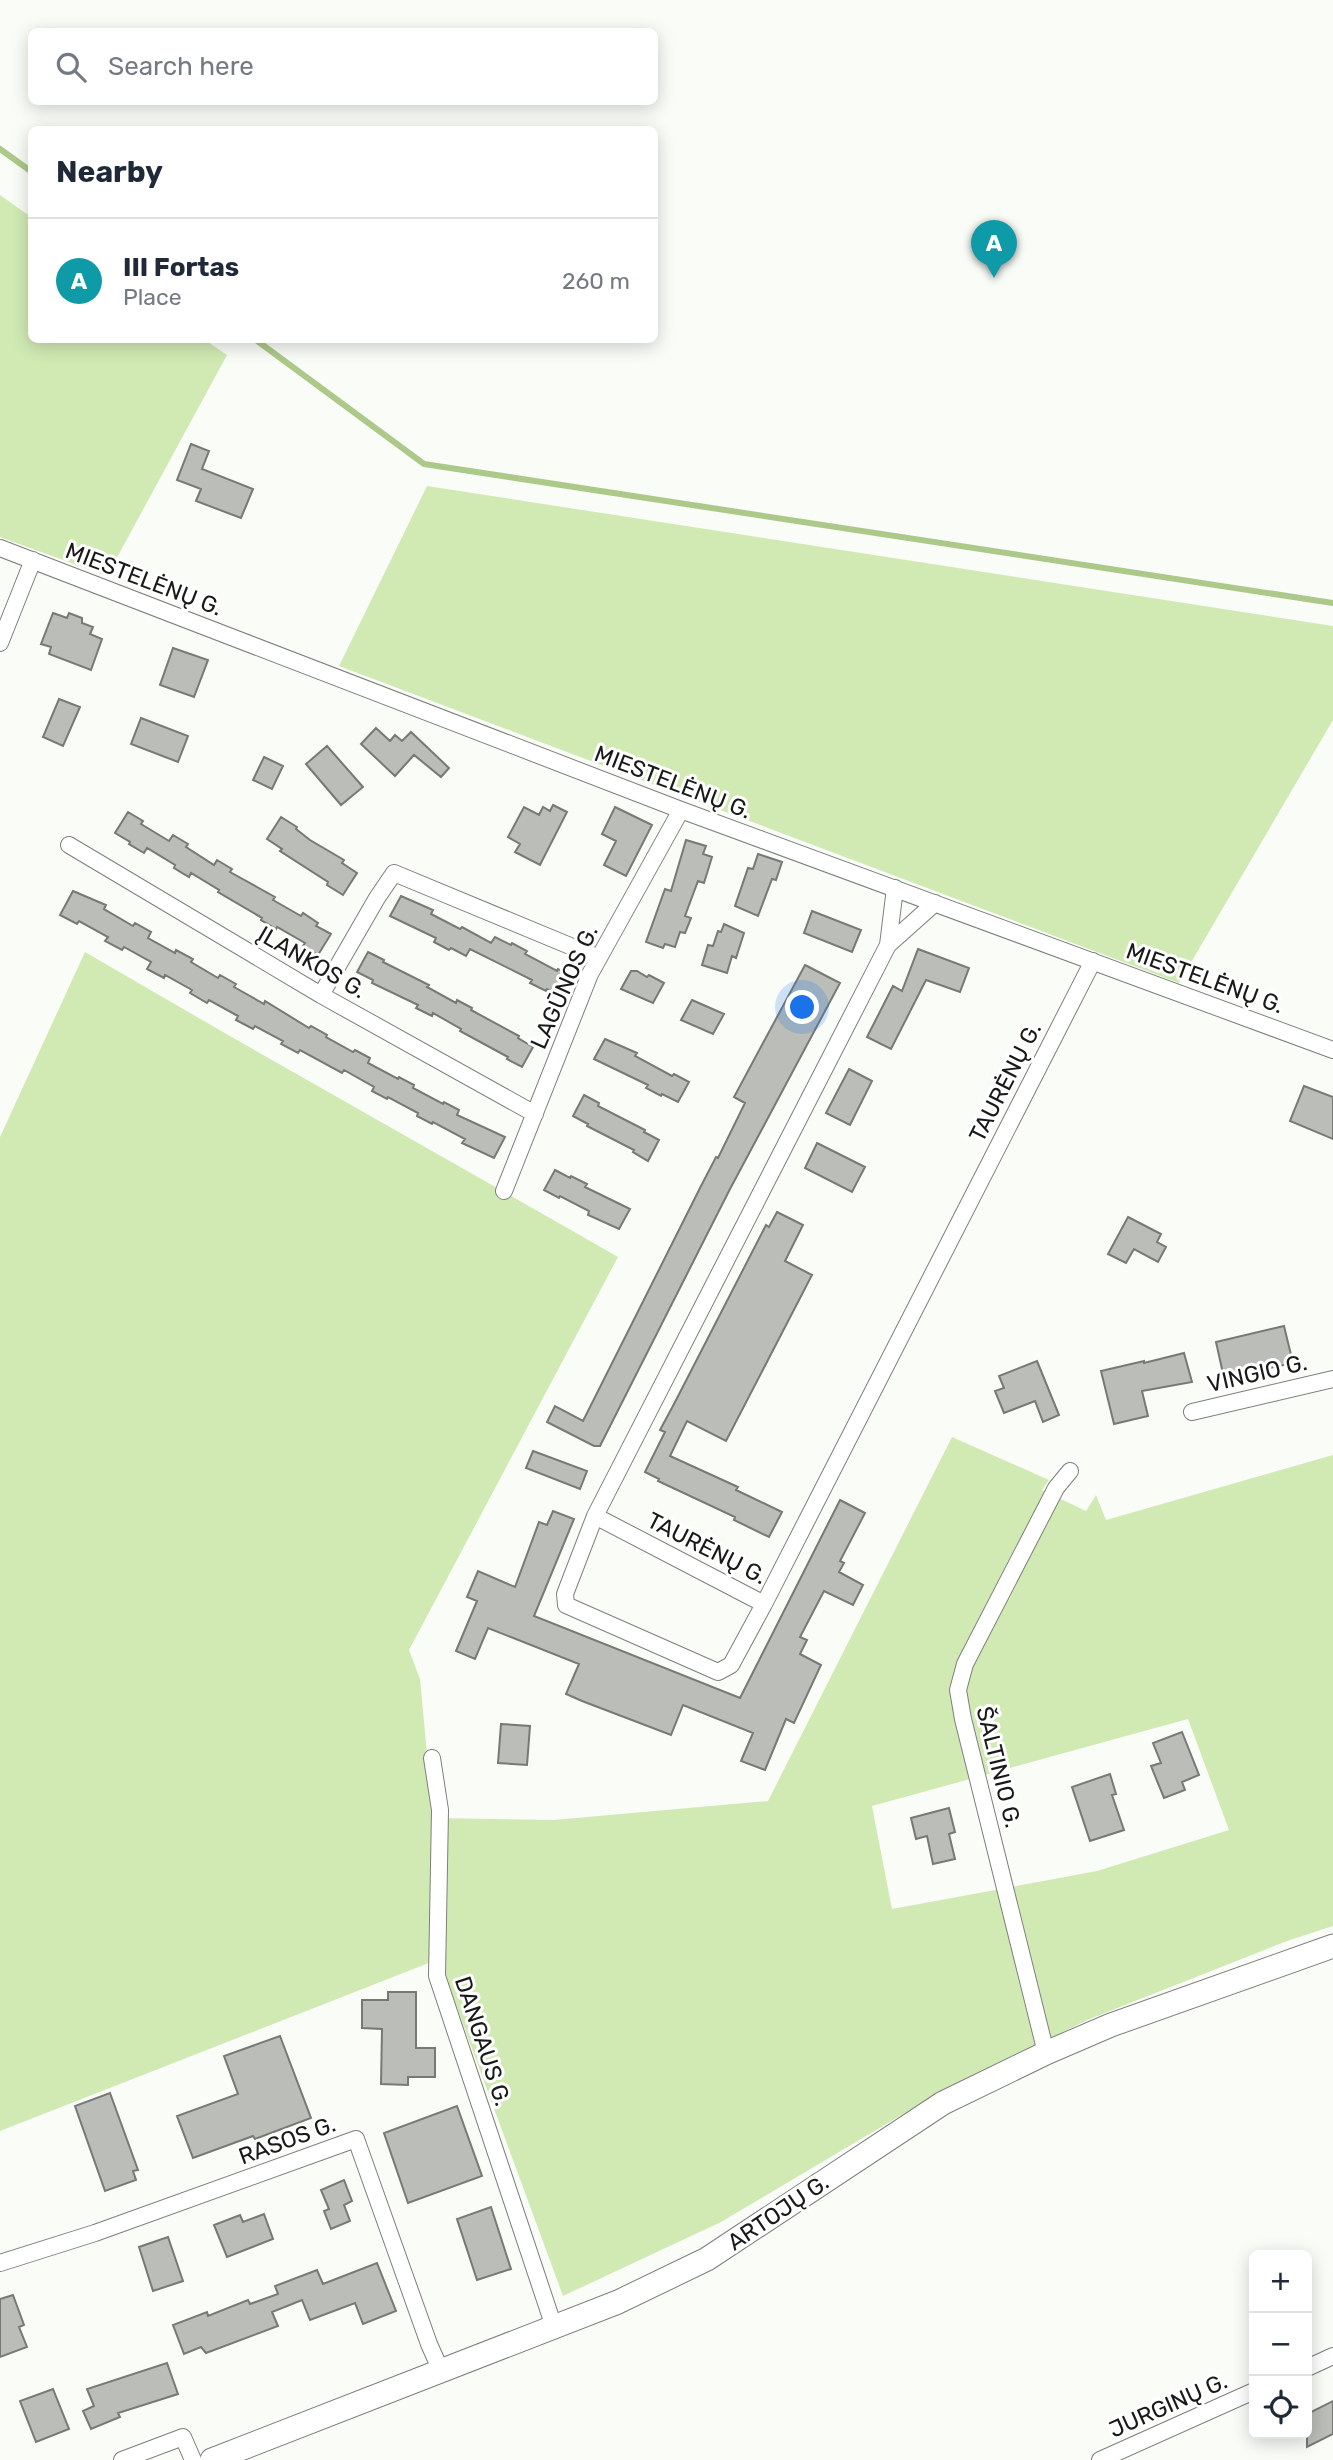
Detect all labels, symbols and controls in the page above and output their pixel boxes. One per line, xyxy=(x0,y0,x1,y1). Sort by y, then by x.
search box xyxy=(28,28,658,105)
icon: search xyxy=(52,48,90,86)
text: Search here xyxy=(108,51,254,82)
text: Nearby xyxy=(56,154,163,190)
pin: A xyxy=(971,220,1017,278)
text: III Fortas xyxy=(123,252,239,283)
text: A xyxy=(71,267,87,295)
text: 260 m xyxy=(562,267,630,295)
text: Place xyxy=(123,283,182,311)
street label: MIESTELĖNŲ G. xyxy=(62,536,226,622)
street label: MIESTELĖNŲ G. xyxy=(591,739,755,825)
street label: ĮLANKOS G. xyxy=(253,920,371,1004)
street label: LAGŪNOS G. xyxy=(524,921,604,1053)
street label: MIESTELĖNŲ G. xyxy=(1122,937,1288,1019)
your location xyxy=(785,990,819,1024)
street label: TAURĖNŲ G. xyxy=(963,1017,1047,1147)
street label: VINGIO G. xyxy=(1204,1348,1310,1398)
street label: TAURĖNŲ G. xyxy=(642,1506,772,1590)
street label: ŠALTINIO G. xyxy=(970,1704,1028,1830)
street label: DANGAUS G. xyxy=(449,1973,517,2109)
street label: RASOS G. xyxy=(235,2110,339,2170)
street label: ARTOJŲ G. xyxy=(722,2168,834,2256)
map controls xyxy=(1249,2250,1312,2439)
button: + xyxy=(1249,2250,1312,2313)
button: − xyxy=(1249,2313,1312,2376)
street label: JURGINŲ G. xyxy=(1105,2366,1231,2444)
button: locate xyxy=(1249,2376,1312,2439)

